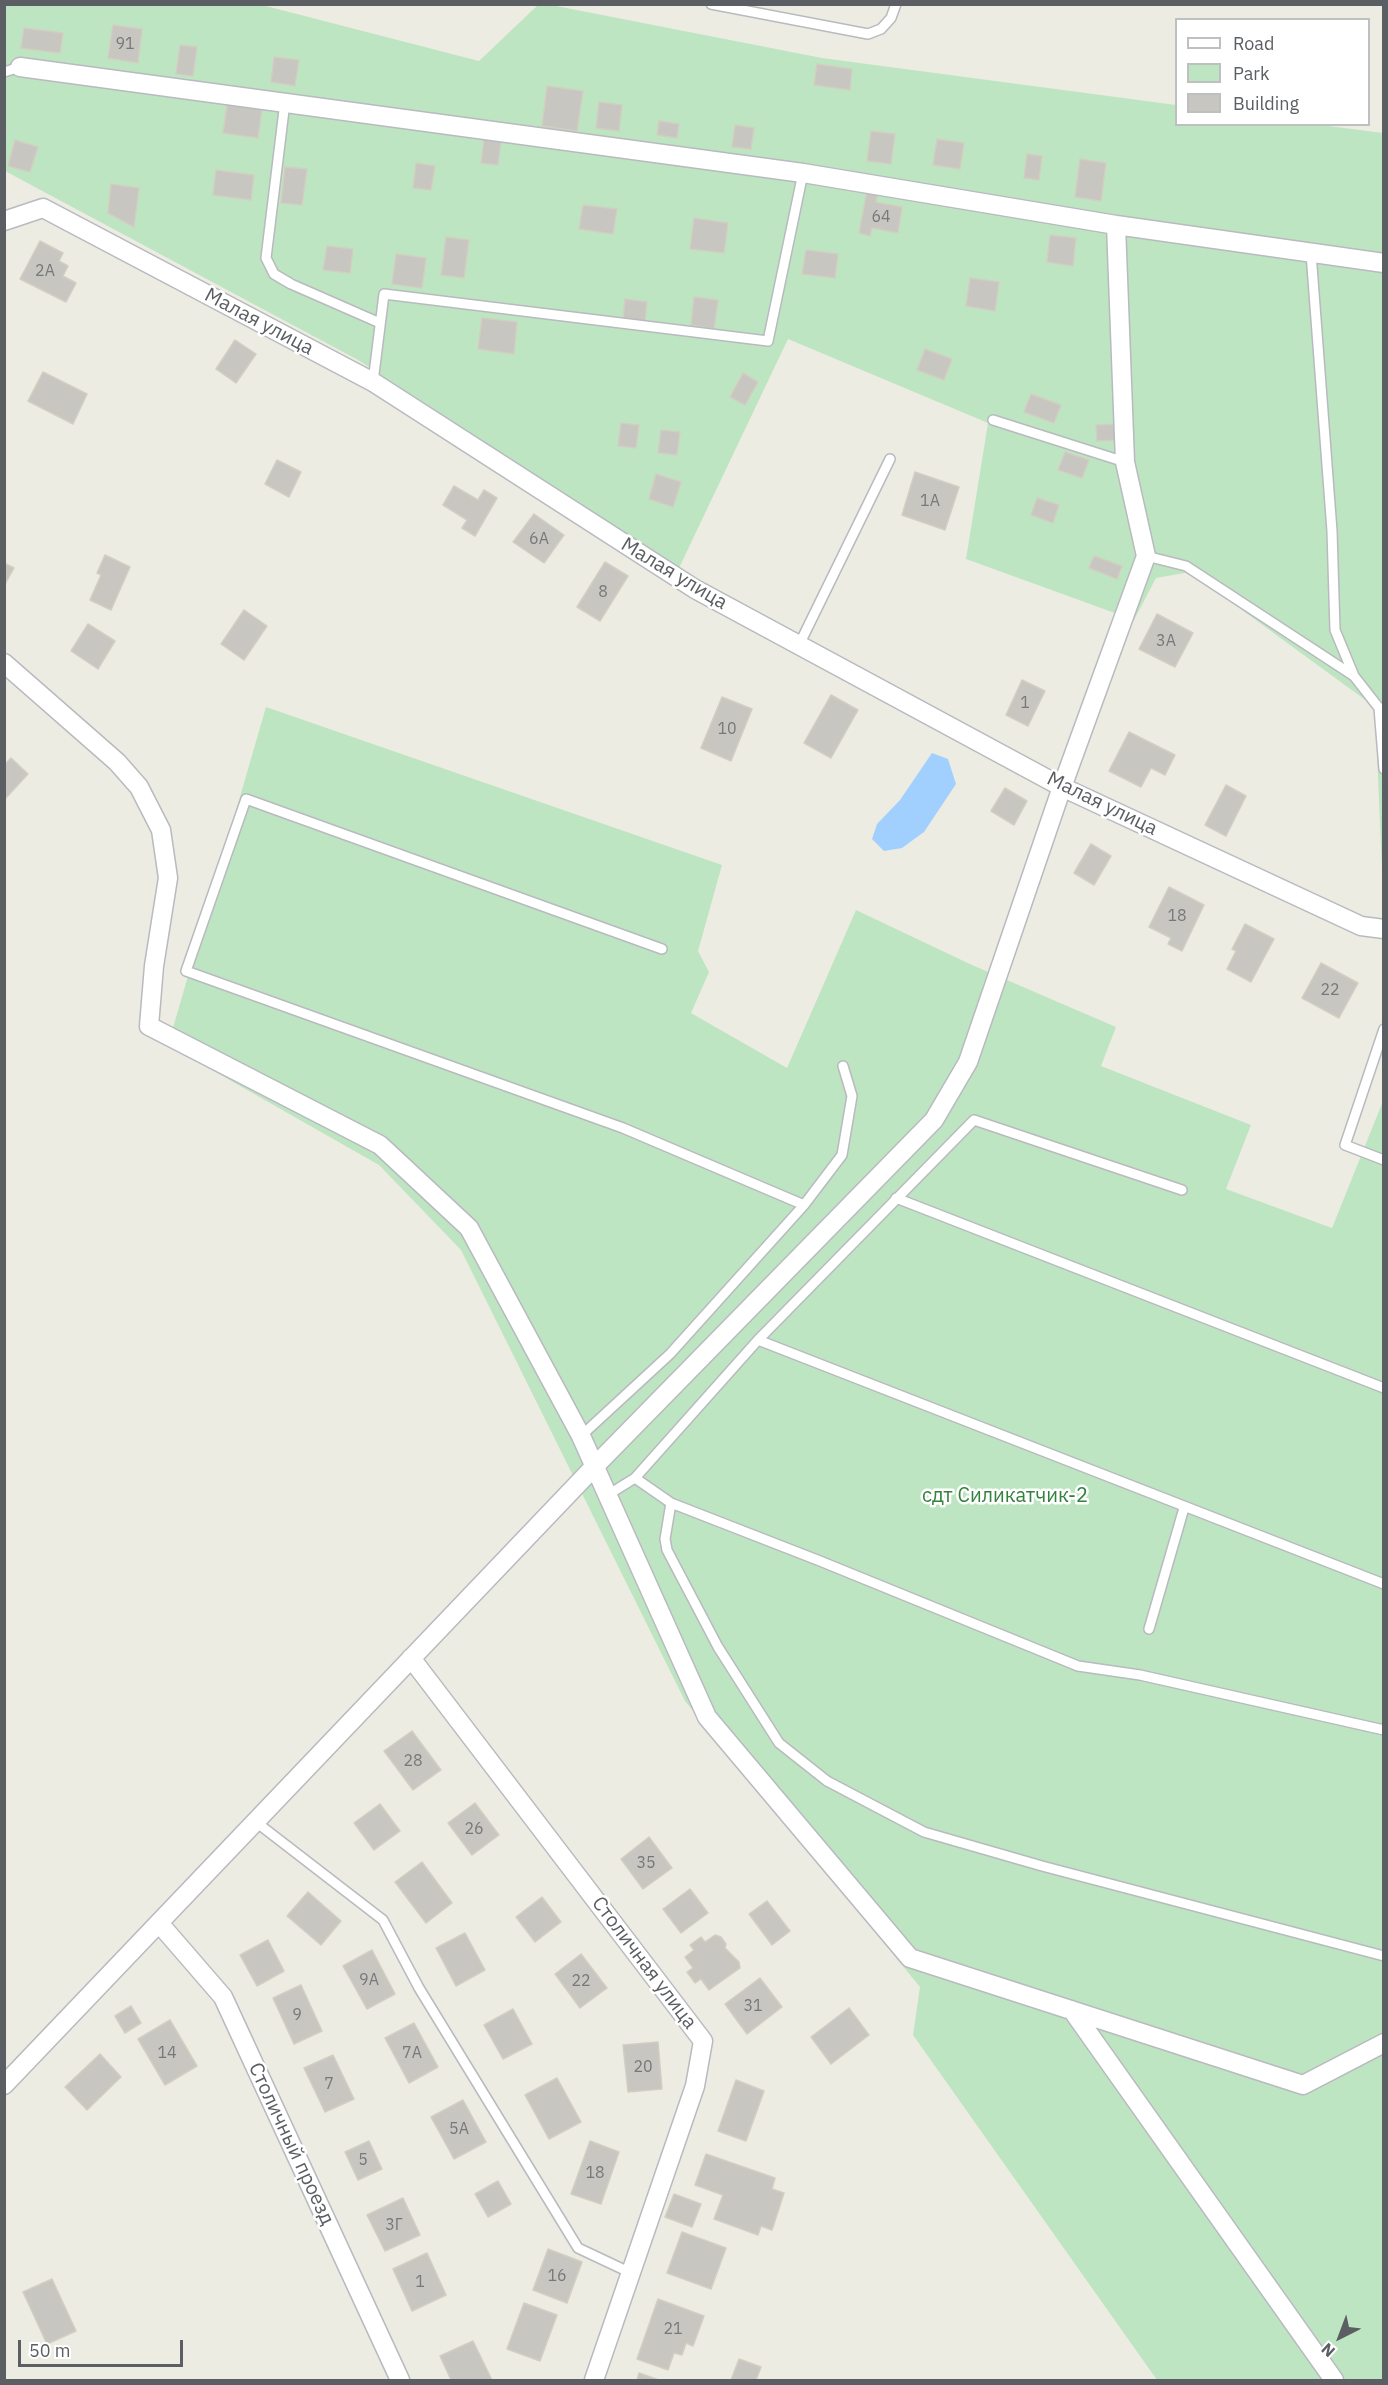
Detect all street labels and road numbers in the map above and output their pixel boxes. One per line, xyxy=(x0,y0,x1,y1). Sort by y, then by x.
street label: Малая улица xyxy=(200,283,318,361)
street label: Малая улица xyxy=(616,533,732,615)
street label: Малая улица xyxy=(1043,767,1161,841)
street label: Столичная улица xyxy=(586,1892,702,2034)
street label: Столичный проезд xyxy=(243,2059,339,2229)

